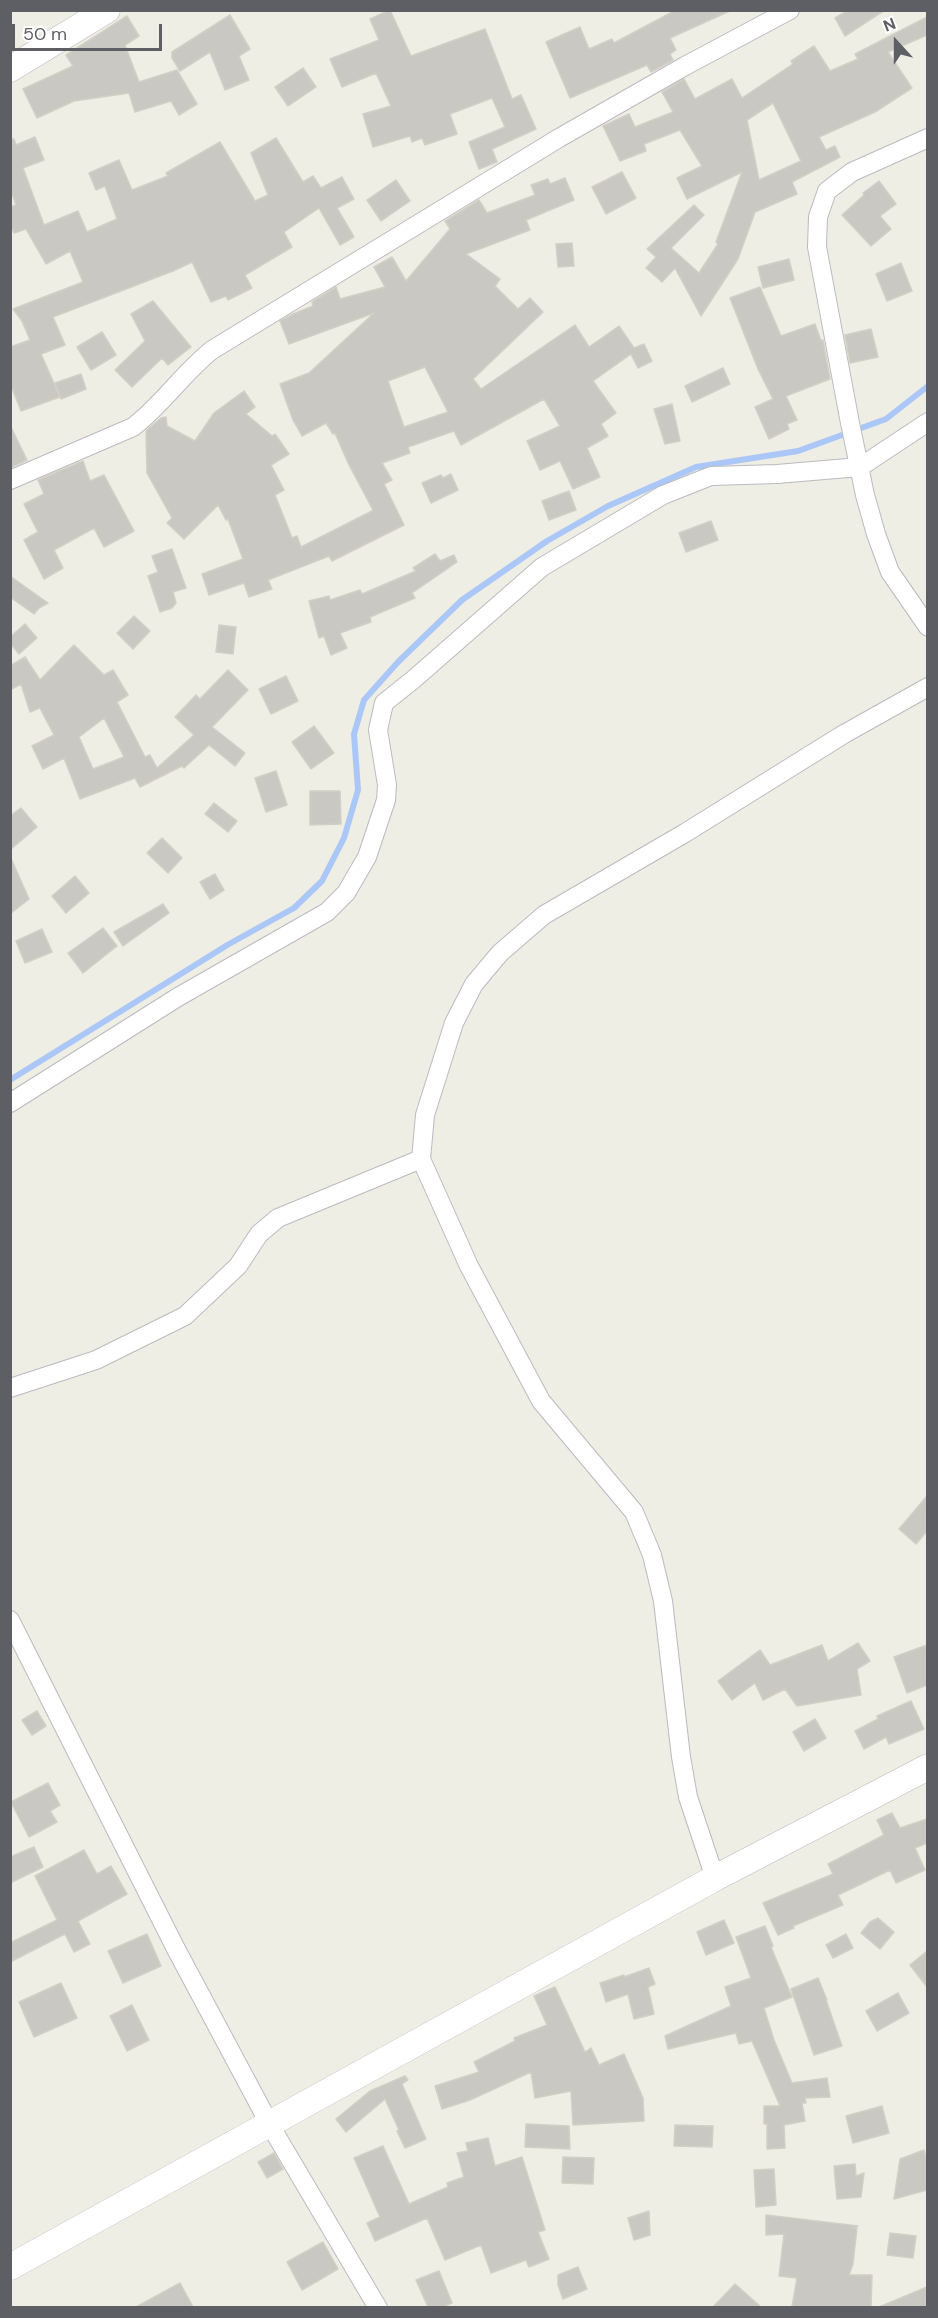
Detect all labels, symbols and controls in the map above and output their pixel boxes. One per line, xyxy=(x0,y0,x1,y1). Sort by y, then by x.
scale bar xyxy=(15,12,165,50)
north arrow xyxy=(866,12,926,72)
text: N xyxy=(880,13,899,37)
text: 50 m xyxy=(23,22,67,46)

